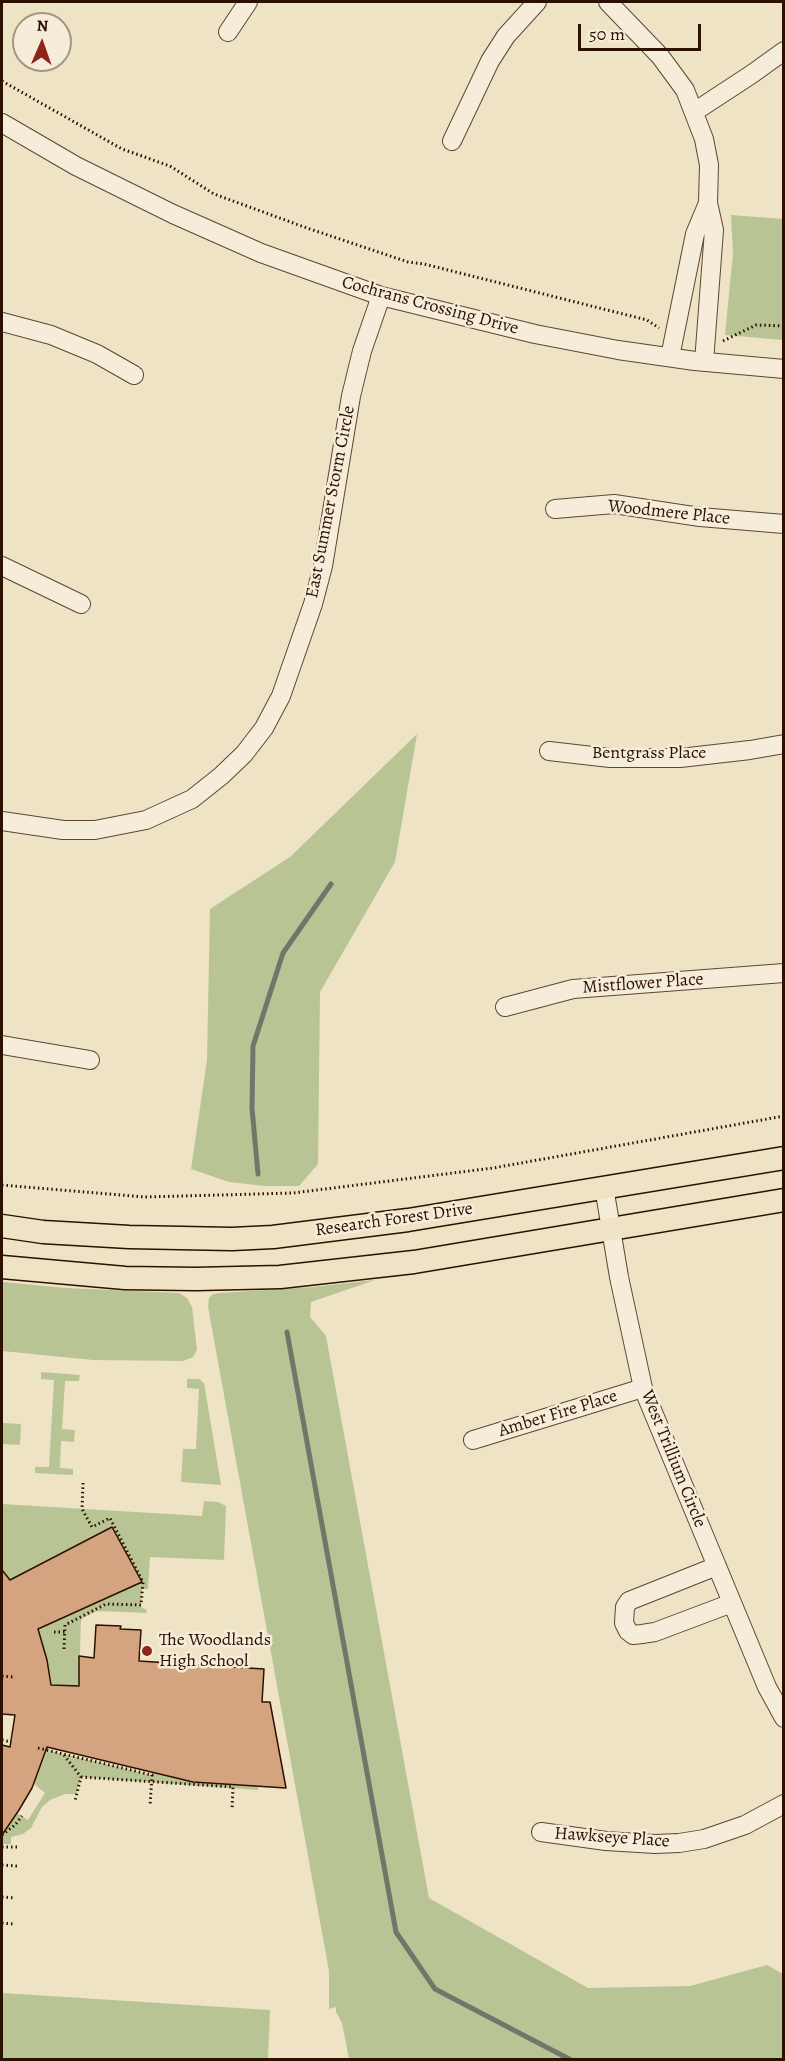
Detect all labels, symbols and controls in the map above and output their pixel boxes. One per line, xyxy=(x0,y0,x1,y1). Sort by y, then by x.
north arrow xyxy=(12,12,72,72)
scale bar xyxy=(581,12,704,50)
text: N xyxy=(36,15,49,37)
text: 50 m xyxy=(589,22,625,46)
street label: Cochrans Crossing Drive xyxy=(339,272,521,340)
street label: East Summer Storm Circle xyxy=(302,404,360,600)
street label: Woodmere Place xyxy=(607,496,731,530)
street label: Bentgrass Place xyxy=(592,743,706,765)
street label: Mistflower Place xyxy=(582,969,704,999)
street label: Research Forest Drive xyxy=(314,1198,474,1242)
street label: Amber Fire Place xyxy=(496,1386,620,1442)
street label: West Trillium Circle xyxy=(636,1387,710,1531)
place label: The Woodlands High School xyxy=(159,1630,271,1672)
marker: The Woodlands High School xyxy=(140,1644,154,1658)
street label: Hawkseye Place xyxy=(554,1823,670,1853)

